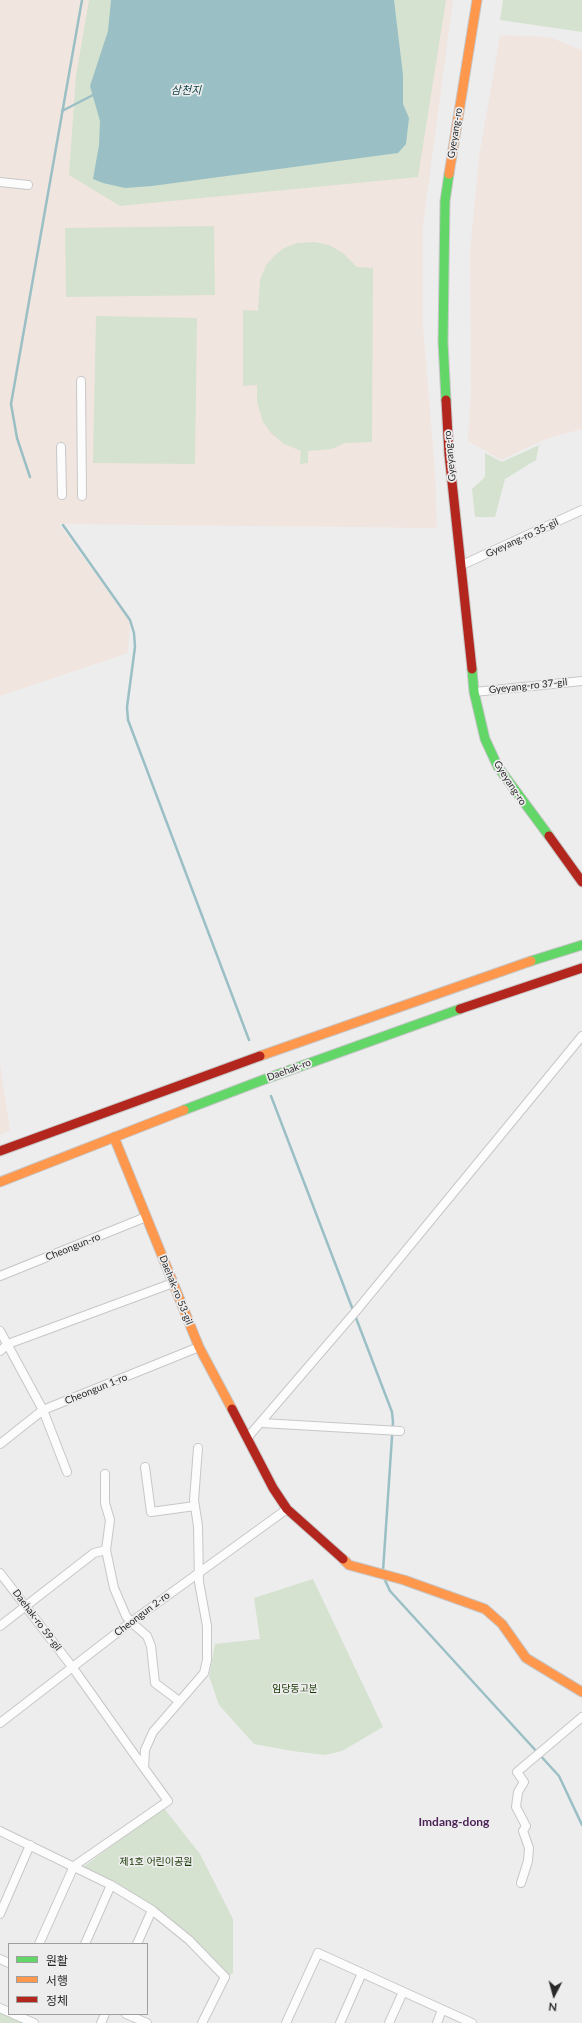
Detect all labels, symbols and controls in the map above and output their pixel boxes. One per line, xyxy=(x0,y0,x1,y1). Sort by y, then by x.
water label: 삼천지 xyxy=(171,83,201,97)
street label: Gyeyang-ro xyxy=(445,107,465,159)
street label: Gyeyang-ro xyxy=(441,430,459,482)
street label: Gyeyang-ro 35-gil xyxy=(484,516,560,560)
street label: Gyeyang-ro 37-gil xyxy=(488,676,568,696)
street label: Gyeyang-ro xyxy=(491,758,529,808)
street label: Daehak-ro xyxy=(265,1057,313,1083)
street label: Cheongun-ro xyxy=(44,1231,102,1263)
street label: Daehak-ro 53-gil xyxy=(157,1254,195,1326)
street label: Cheongun 1-ro xyxy=(63,1371,129,1407)
street label: Daehak-ro 59-gil xyxy=(10,1587,64,1653)
street label: Cheongun 2-ro xyxy=(112,1589,172,1639)
park label: 임당동고분 xyxy=(272,1683,318,1695)
district label: Imdang-dong xyxy=(419,1815,489,1829)
park label: 제1호 어린이공원 xyxy=(120,1856,192,1868)
legend xyxy=(8,1943,148,2015)
text: 원활 xyxy=(46,1953,68,1968)
text: 서행 xyxy=(46,1973,68,1988)
north arrow xyxy=(534,1975,574,2015)
text: 정체 xyxy=(46,1993,68,2008)
text: N xyxy=(548,2001,558,2014)

